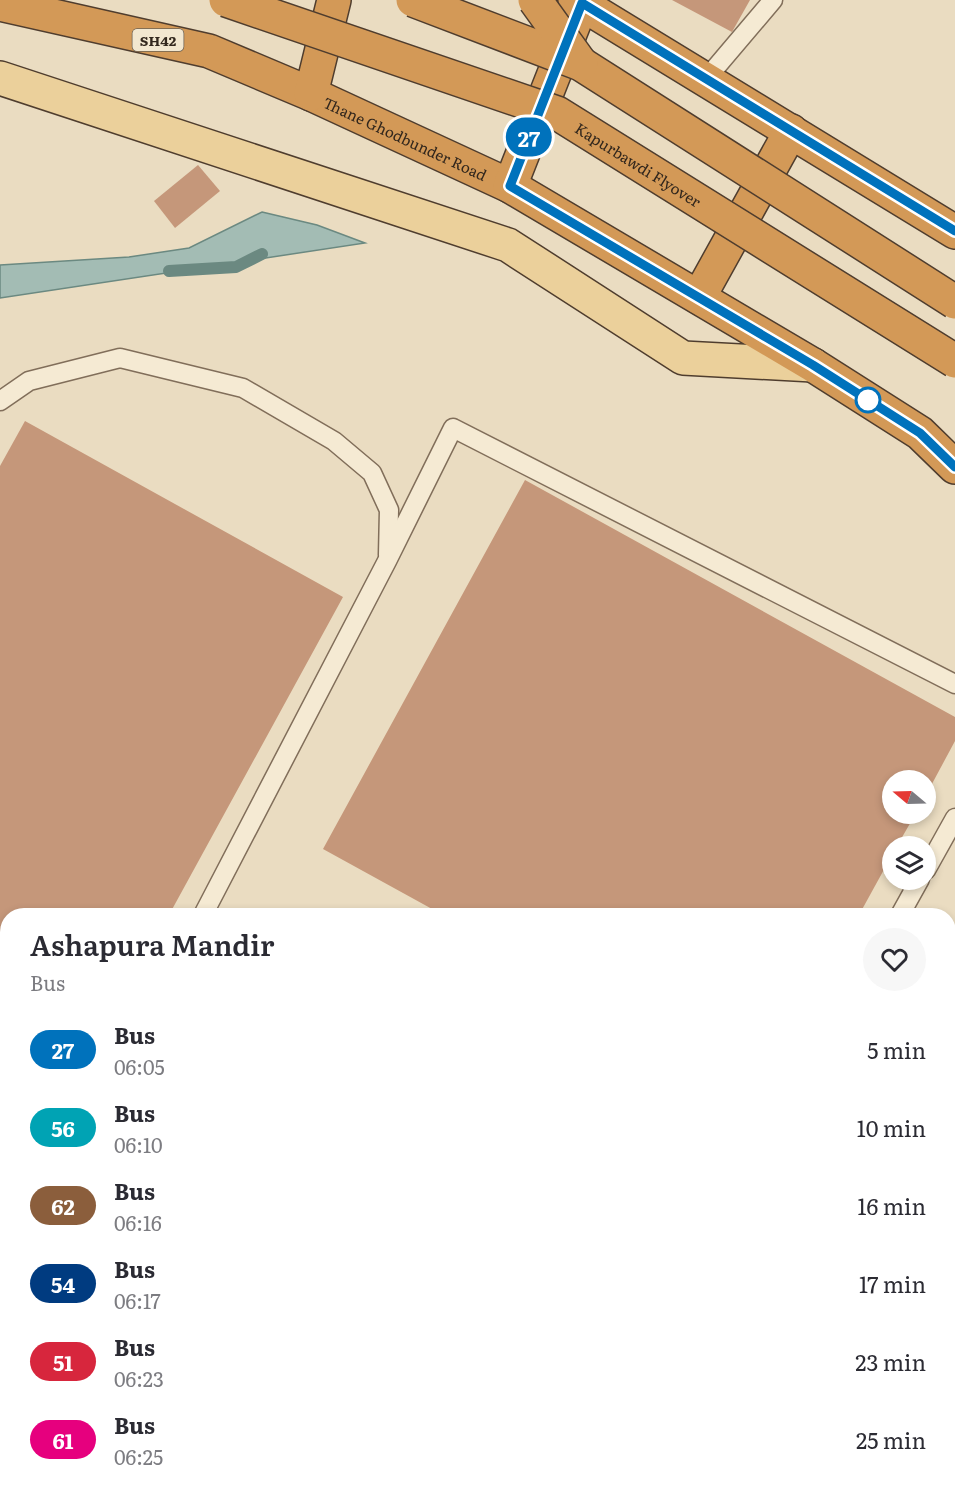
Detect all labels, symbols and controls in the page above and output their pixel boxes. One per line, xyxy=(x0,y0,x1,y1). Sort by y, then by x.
road number: SH42 xyxy=(132,29,184,51)
street label: Thane Ghodbunder Road xyxy=(320,90,491,185)
street label: Kapurbawdi Flyover xyxy=(571,116,706,212)
line badge: 27 xyxy=(502,118,556,156)
text: 27 xyxy=(518,122,540,153)
unlabelled marker xyxy=(855,387,881,413)
north arrow xyxy=(882,770,936,824)
map controls xyxy=(882,770,936,890)
button: layers xyxy=(882,836,936,890)
text: Ashapura Mandir xyxy=(30,923,274,965)
button: heart xyxy=(863,928,926,991)
text: Bus xyxy=(30,967,65,997)
text: Bus xyxy=(114,1018,155,1051)
text: 5 min xyxy=(867,1033,926,1066)
text: 27 xyxy=(52,1034,74,1065)
text: 06:05 xyxy=(114,1051,165,1081)
text: Bus xyxy=(114,1096,155,1129)
text: 10 min xyxy=(857,1111,926,1144)
text: 56 xyxy=(51,1112,75,1143)
text: 06:10 xyxy=(114,1129,163,1159)
text: Bus xyxy=(114,1174,155,1207)
text: 16 min xyxy=(858,1189,926,1222)
text: 62 xyxy=(51,1190,75,1221)
text: 06:16 xyxy=(114,1207,162,1237)
text: Bus xyxy=(114,1252,155,1285)
text: 17 min xyxy=(859,1267,926,1300)
text: 54 xyxy=(51,1268,75,1299)
text: 06:17 xyxy=(114,1285,161,1315)
text: Bus xyxy=(114,1330,155,1363)
text: 23 min xyxy=(855,1345,926,1378)
text: 51 xyxy=(53,1346,73,1377)
text: 06:23 xyxy=(114,1363,164,1393)
text: Bus xyxy=(114,1408,155,1441)
text: 25 min xyxy=(856,1423,926,1456)
text: 61 xyxy=(53,1424,73,1455)
text: 06:25 xyxy=(114,1441,163,1471)

